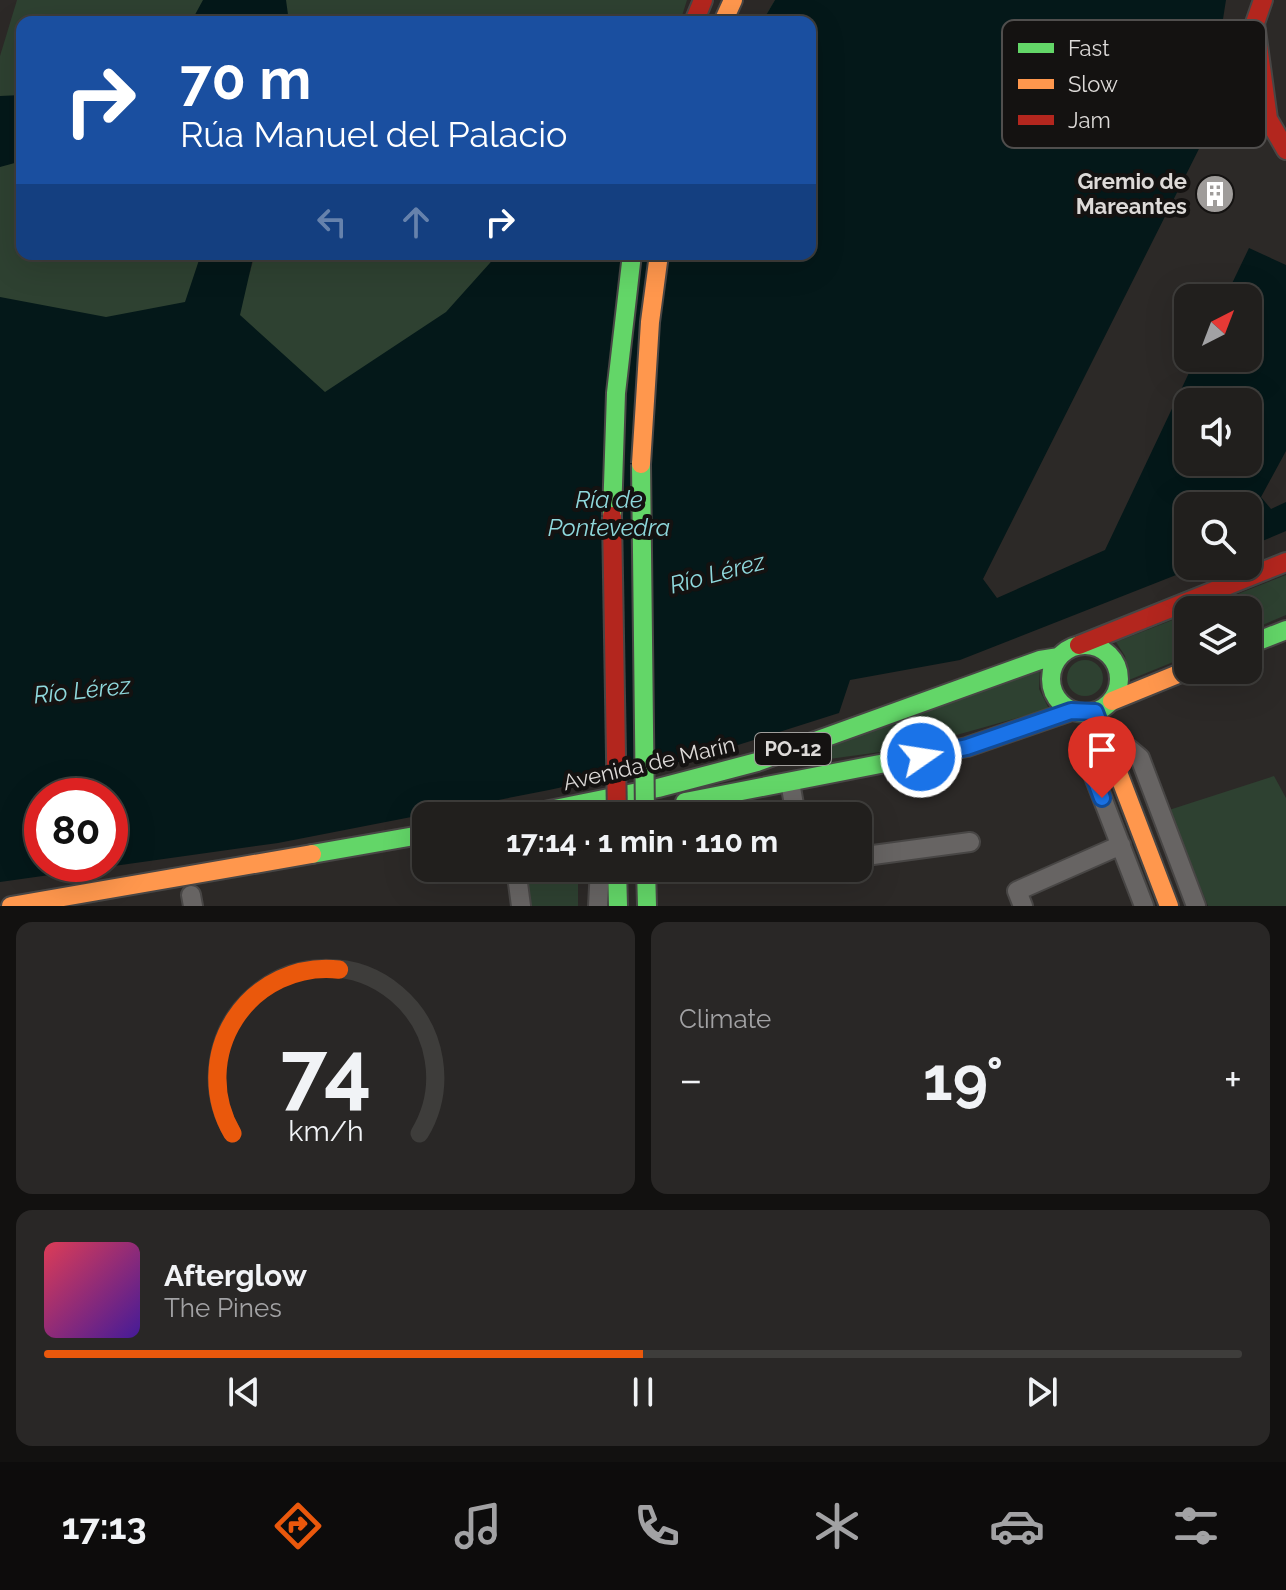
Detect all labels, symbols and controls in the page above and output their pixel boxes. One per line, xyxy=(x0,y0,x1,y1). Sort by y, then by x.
legend xyxy=(1002,20,1266,148)
text: Fast xyxy=(1068,35,1110,61)
text: 70 m xyxy=(180,46,311,112)
icon: right xyxy=(48,48,152,152)
text: Slow xyxy=(1068,71,1118,97)
text: Jam xyxy=(1068,107,1111,133)
text: Rúa Manuel del Palacio xyxy=(180,113,567,155)
place label: Gremio de Mareantes xyxy=(1076,168,1187,219)
building icon: Gremio de Mareantes xyxy=(1194,173,1236,215)
icon: left xyxy=(310,200,354,244)
icon: ahead xyxy=(394,200,438,244)
icon: right xyxy=(478,200,522,244)
north arrow xyxy=(1174,284,1262,372)
map controls xyxy=(1174,284,1262,684)
button: sound xyxy=(1174,388,1262,476)
water label: Ría de Pontevedra xyxy=(548,485,670,542)
button: search xyxy=(1174,492,1262,580)
water label: Río Lérez xyxy=(666,546,769,600)
button: layers xyxy=(1174,596,1262,684)
water label: Río Lérez xyxy=(32,670,133,710)
position arrow xyxy=(879,715,963,799)
pin xyxy=(1068,716,1136,798)
icon: arrive xyxy=(1080,728,1124,772)
street label: Avenida de Marín xyxy=(560,731,738,795)
road number: PO-12 xyxy=(755,733,831,765)
speed limit sign: 80 xyxy=(24,778,128,882)
text: 17:14 · 1 min · 110 m xyxy=(506,824,778,859)
text: Climate xyxy=(679,1004,771,1034)
text: 74 xyxy=(280,1022,371,1119)
text: 19° xyxy=(923,1044,1003,1114)
text: − xyxy=(679,1054,703,1105)
text: + xyxy=(1224,1054,1242,1105)
text: km/h xyxy=(288,1114,363,1148)
text: Afterglow xyxy=(164,1258,307,1293)
text: The Pines xyxy=(164,1293,282,1323)
icon: previous xyxy=(222,1370,266,1414)
icon: pause xyxy=(621,1370,665,1414)
icon: next xyxy=(1020,1370,1064,1414)
icon: directions xyxy=(270,1498,326,1554)
icon: music xyxy=(450,1498,506,1554)
icon: phone xyxy=(629,1498,685,1554)
icon: climate xyxy=(809,1498,865,1554)
icon: car xyxy=(989,1498,1045,1554)
icon: filters xyxy=(1168,1498,1224,1554)
text: 17:13 xyxy=(62,1505,147,1547)

